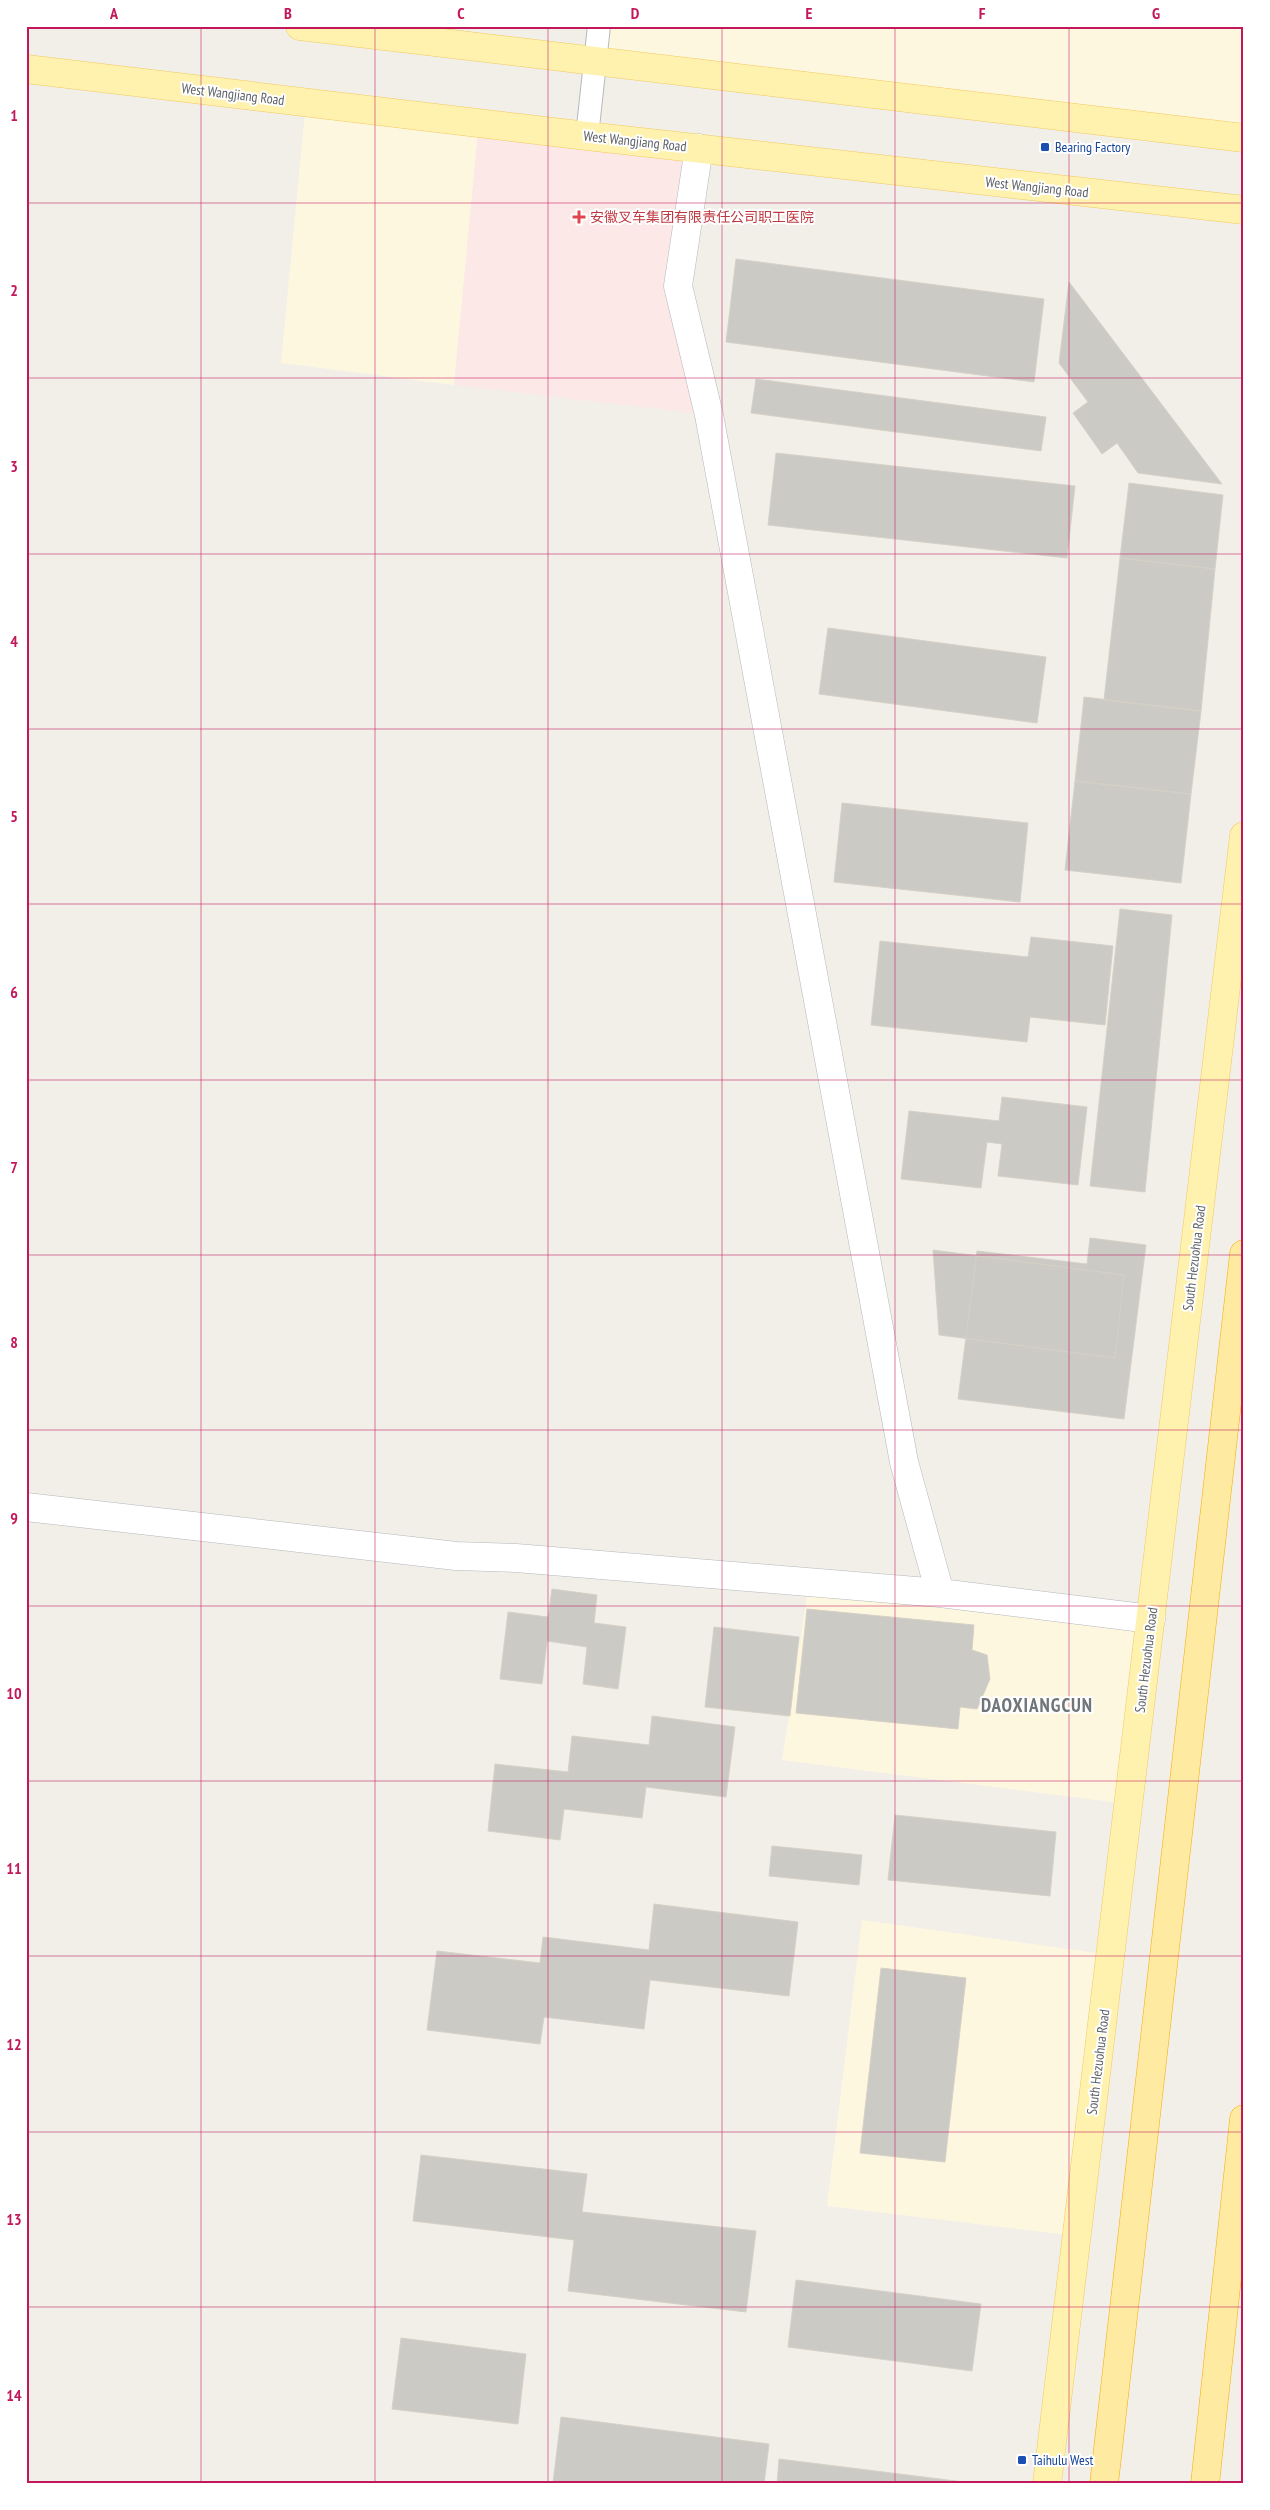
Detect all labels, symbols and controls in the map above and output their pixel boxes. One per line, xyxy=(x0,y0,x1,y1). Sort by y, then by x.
text: A xyxy=(109,3,119,23)
text: B xyxy=(284,3,292,23)
text: C xyxy=(457,3,465,23)
text: D xyxy=(631,3,640,23)
text: E xyxy=(806,3,813,23)
text: F xyxy=(979,3,986,23)
text: G xyxy=(1152,3,1160,23)
street label: West Wangjiang Road xyxy=(181,79,285,109)
text: 1 xyxy=(10,105,18,125)
street label: West Wangjiang Road xyxy=(583,127,687,155)
place label: Bearing Factory xyxy=(1055,138,1131,156)
marker: Bearing Factory xyxy=(1039,141,1051,153)
street label: West Wangjiang Road xyxy=(985,173,1089,201)
place label: 安徽叉车集团有限责任公司职工医院 xyxy=(590,208,814,226)
marker: 安徽叉车集团有限责任公司职工医院 xyxy=(572,210,586,224)
text: 2 xyxy=(10,280,18,300)
text: 3 xyxy=(10,456,18,476)
text: 4 xyxy=(10,631,18,651)
text: 5 xyxy=(10,806,18,826)
text: 6 xyxy=(10,982,18,1002)
text: 7 xyxy=(10,1157,18,1177)
street label: South Hezuohua Road xyxy=(1179,1204,1209,1312)
text: 8 xyxy=(10,1332,18,1352)
text: 9 xyxy=(10,1508,18,1528)
street label: South Hezuohua Road xyxy=(1131,1606,1161,1714)
text: 10 xyxy=(6,1683,22,1703)
district label: DAOXIANGCUN xyxy=(981,1693,1093,1717)
text: 11 xyxy=(6,1858,22,1878)
street label: South Hezuohua Road xyxy=(1083,2008,1113,2116)
text: 12 xyxy=(6,2034,22,2054)
text: 13 xyxy=(6,2209,22,2229)
text: 14 xyxy=(6,2385,22,2405)
place label: Taihulu West xyxy=(1032,2451,1093,2469)
marker: Taihulu West xyxy=(1016,2454,1028,2466)

